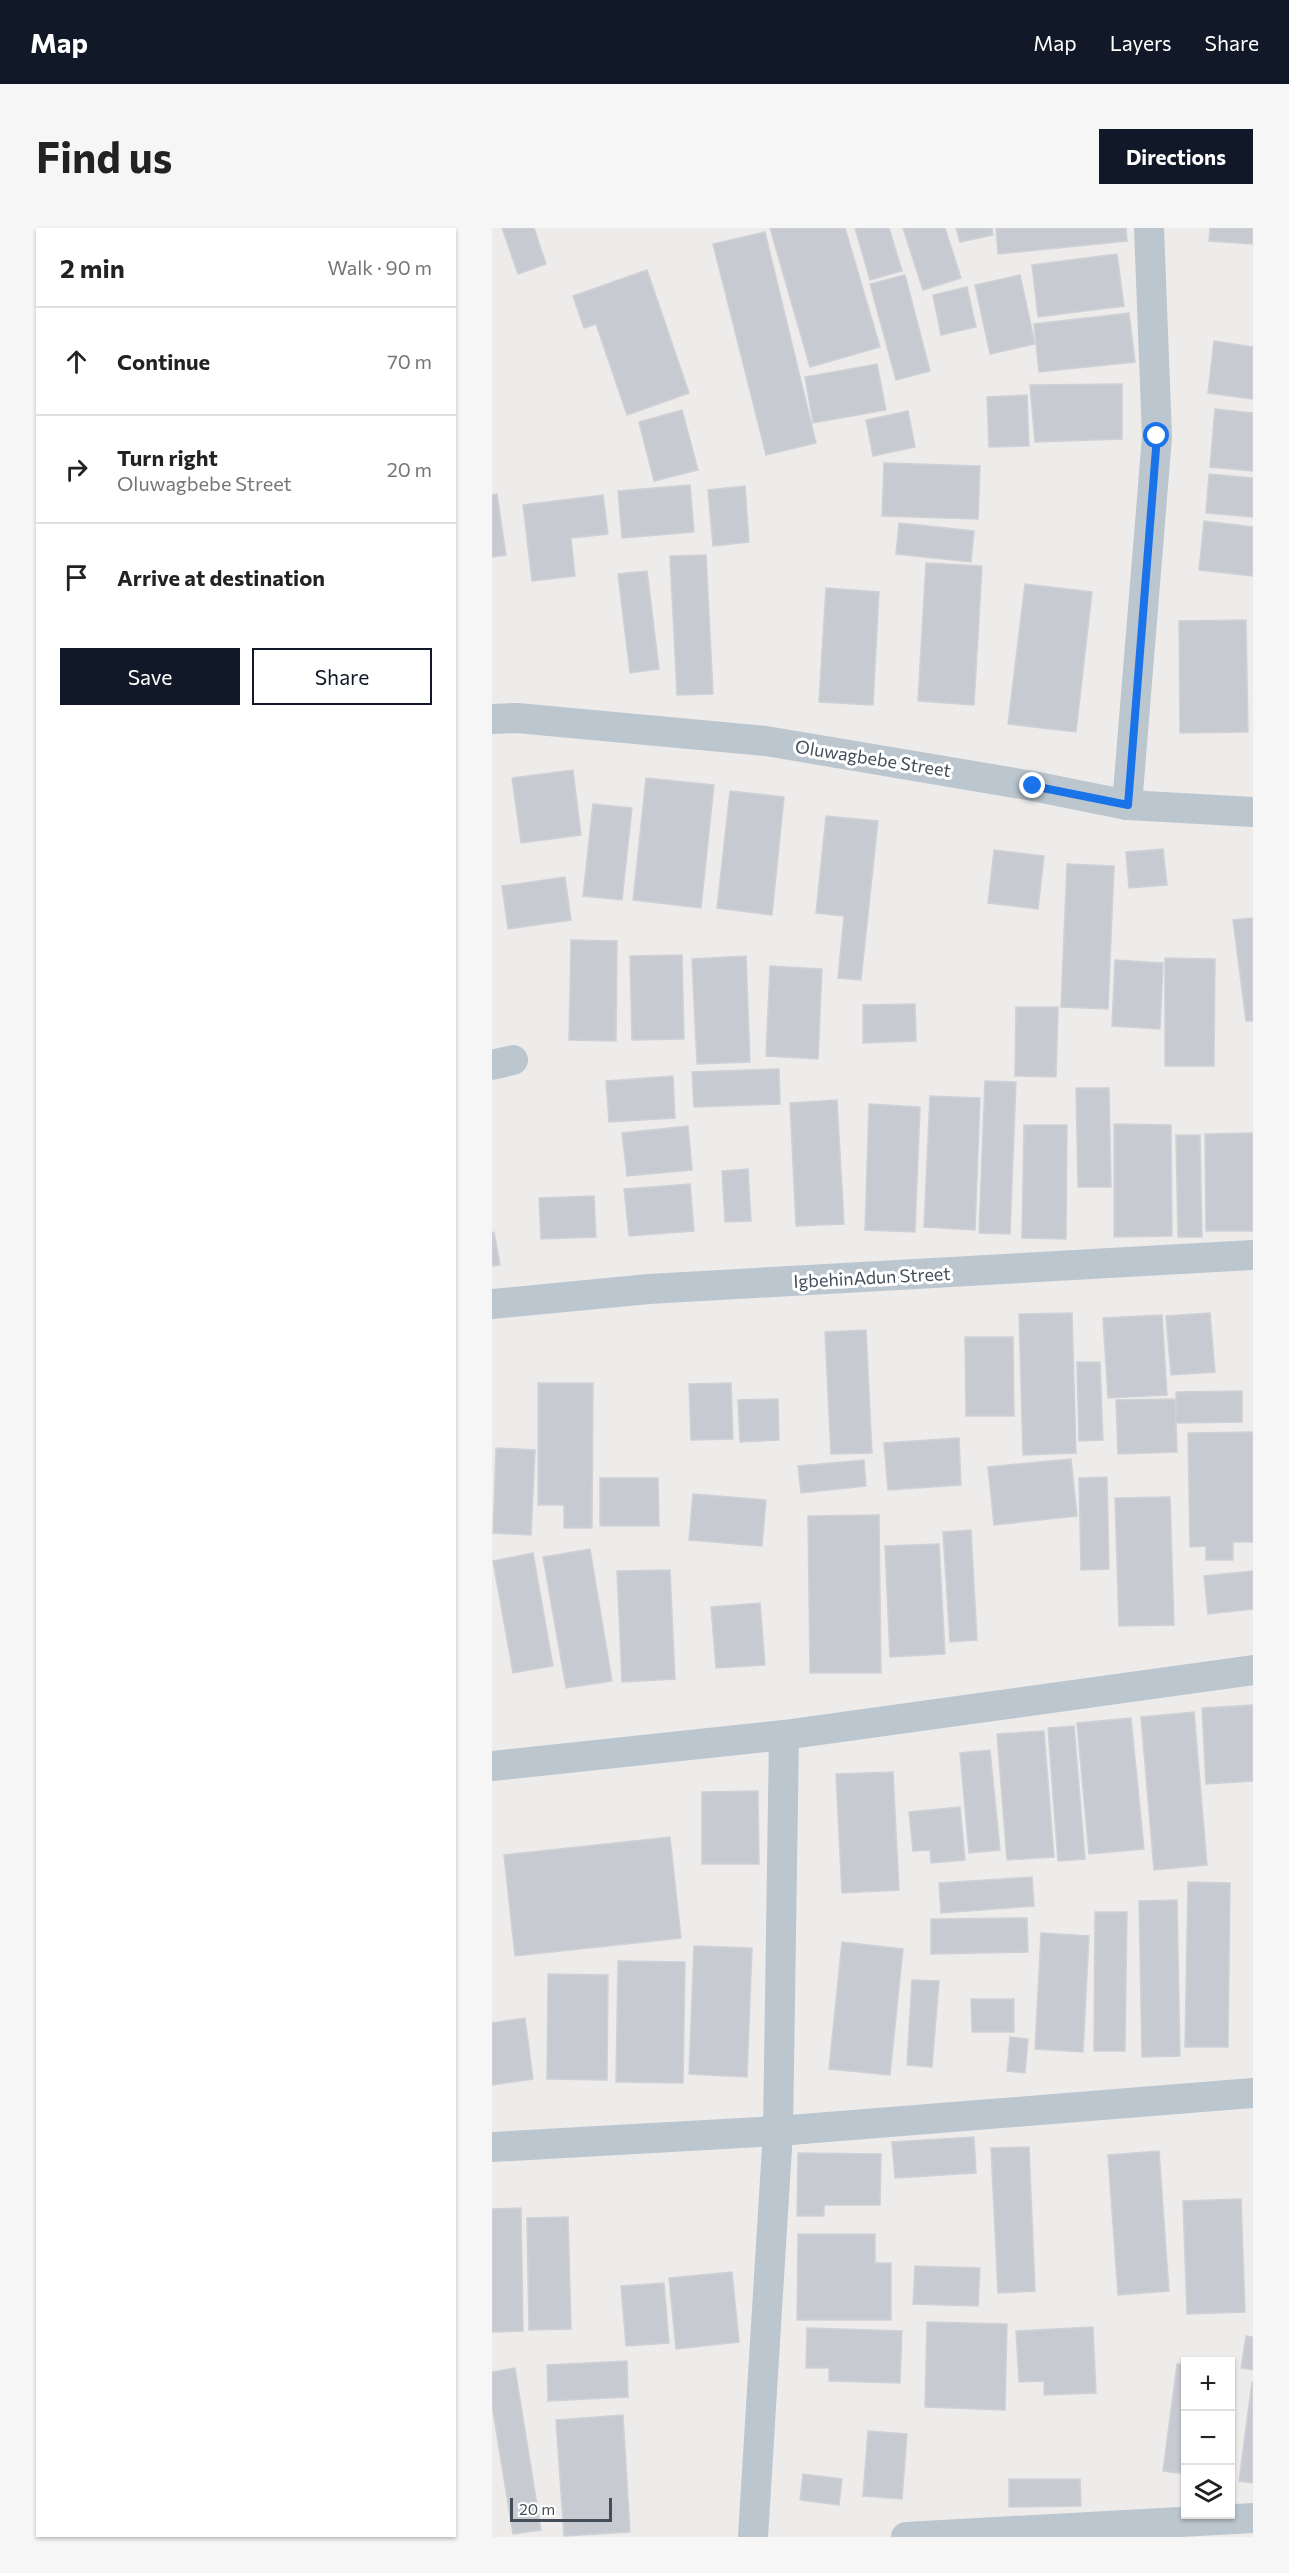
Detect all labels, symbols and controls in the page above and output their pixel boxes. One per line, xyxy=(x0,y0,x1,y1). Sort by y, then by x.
text: Map xyxy=(30,25,88,59)
text: Map xyxy=(1033,30,1077,55)
text: Layers xyxy=(1110,30,1172,55)
text: Share xyxy=(1205,30,1259,55)
button: Directions xyxy=(1099,129,1253,184)
text: Find us xyxy=(36,130,172,182)
text: 2 min xyxy=(60,252,125,283)
text: Walk · 90 m xyxy=(327,255,432,279)
icon: ahead xyxy=(60,345,93,378)
text: Continue xyxy=(117,348,210,375)
text: 70 m xyxy=(387,349,432,373)
route start xyxy=(1143,422,1169,448)
text: Turn right xyxy=(117,444,218,471)
icon: right xyxy=(60,453,93,486)
text: 20 m xyxy=(387,457,432,481)
text: Oluwagbebe Street xyxy=(117,471,292,495)
icon: arrive xyxy=(60,561,93,594)
text: Arrive at destination xyxy=(117,564,325,591)
button: Save xyxy=(60,648,240,705)
button: Share xyxy=(252,648,432,705)
street label: Oluwagbebe Street xyxy=(794,735,953,781)
route end xyxy=(1019,772,1045,798)
street label: IgbehinAdun Street xyxy=(793,1262,951,1292)
map controls xyxy=(1181,2357,1235,2519)
button: + xyxy=(1181,2357,1235,2411)
button: − xyxy=(1181,2411,1235,2465)
button: layers xyxy=(1181,2465,1235,2519)
scale bar xyxy=(510,2495,612,2522)
text: 20 m xyxy=(519,2499,555,2518)

